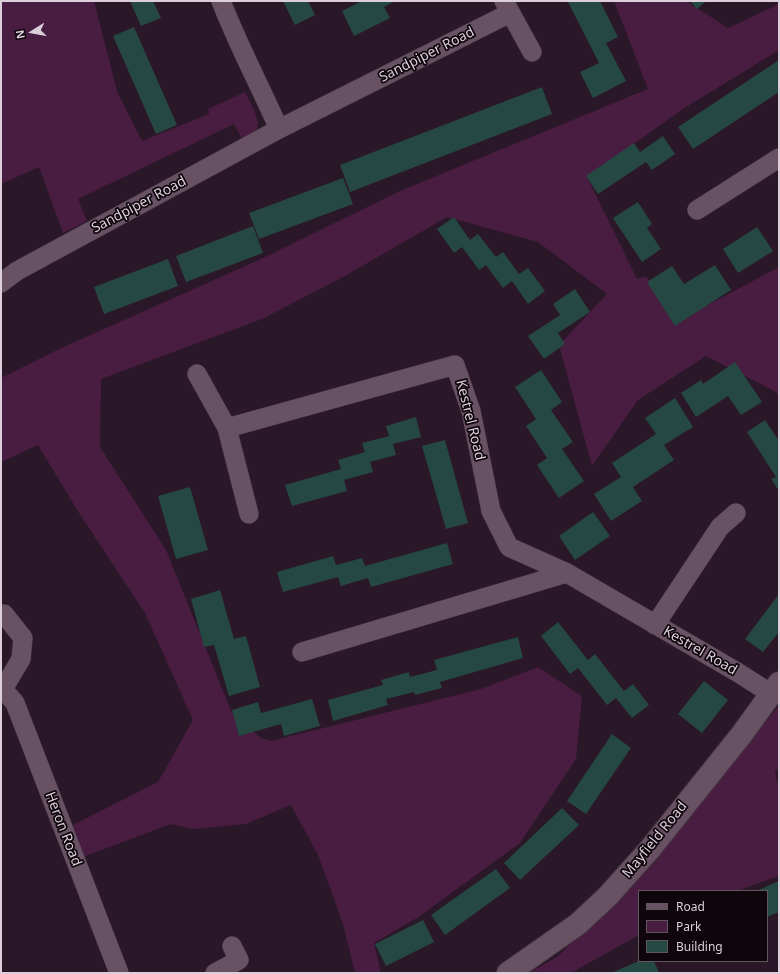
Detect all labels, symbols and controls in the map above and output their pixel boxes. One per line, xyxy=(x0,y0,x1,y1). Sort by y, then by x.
north arrow xyxy=(12,12,52,52)
street label: Sandpiper Road xyxy=(377,24,477,86)
text: N xyxy=(12,29,28,40)
street label: Sandpiper Road xyxy=(89,173,189,237)
street label: Kestrel Road xyxy=(452,378,488,462)
street label: Kestrel Road xyxy=(660,623,740,679)
street label: Heron Road xyxy=(41,789,85,869)
street label: Mayfield Road xyxy=(619,798,691,882)
legend xyxy=(638,890,768,962)
text: Road xyxy=(676,898,705,915)
text: Park xyxy=(676,918,701,935)
text: Building xyxy=(676,938,723,955)

